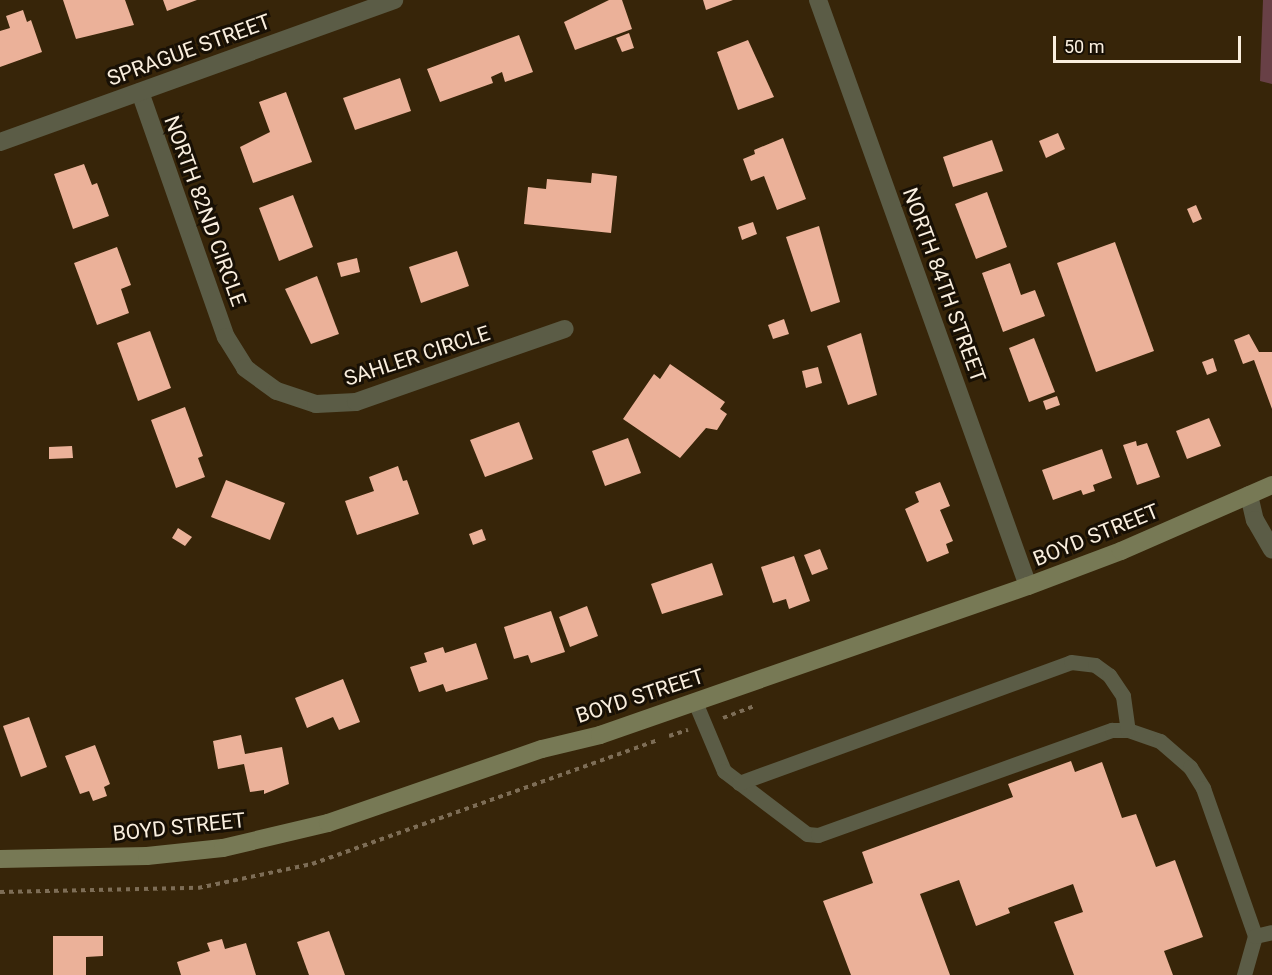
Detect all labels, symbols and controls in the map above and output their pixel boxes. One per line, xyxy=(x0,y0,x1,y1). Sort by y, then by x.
street label: SPRAGUE STREET xyxy=(104,9,274,91)
scale bar xyxy=(1056,24,1244,62)
text: 50 m xyxy=(1064,36,1104,57)
street label: NORTH 82ND CIRCLE xyxy=(159,112,251,310)
street label: NORTH 84TH STREET xyxy=(897,184,991,386)
street label: SAHLER CIRCLE xyxy=(341,321,493,391)
street label: BOYD STREET xyxy=(1030,498,1162,572)
street label: BOYD STREET xyxy=(573,663,707,729)
street label: BOYD STREET xyxy=(111,808,247,846)

